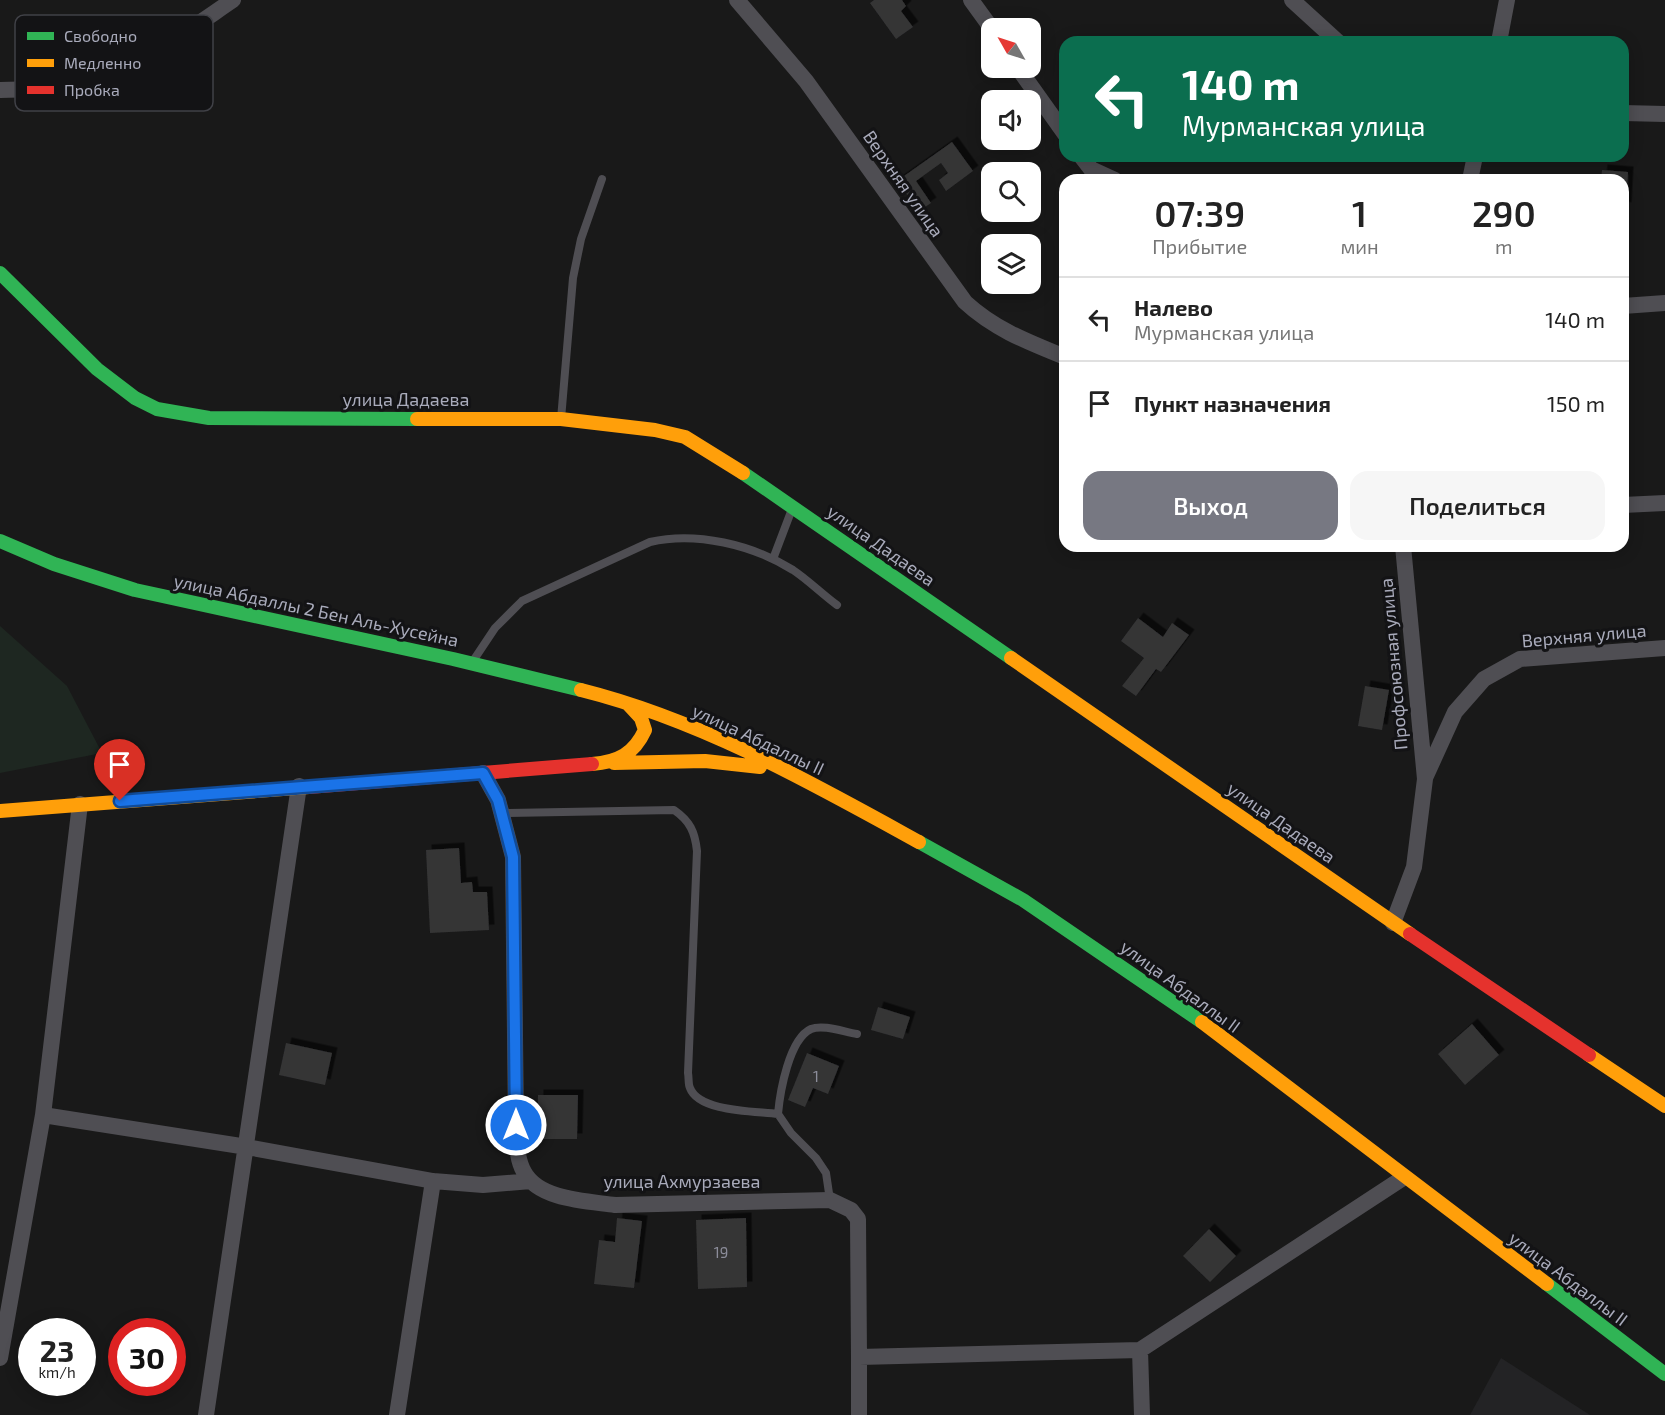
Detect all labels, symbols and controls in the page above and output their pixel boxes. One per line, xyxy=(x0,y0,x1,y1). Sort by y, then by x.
legend xyxy=(15,15,213,111)
north arrow xyxy=(981,18,1041,78)
map controls xyxy=(981,18,1041,294)
text: Свободно xyxy=(64,26,137,45)
text: Медленно xyxy=(64,53,141,72)
text: 140 m xyxy=(1182,58,1299,108)
icon: left xyxy=(1083,60,1161,138)
text: Пробка xyxy=(64,80,120,99)
button: sound xyxy=(981,90,1041,150)
text: Мурманская улица xyxy=(1182,109,1425,141)
street label: Верхняя улица xyxy=(859,126,949,241)
button: search xyxy=(981,162,1041,222)
text: 07:39 xyxy=(1154,191,1245,234)
text: 1 xyxy=(1352,191,1367,234)
text: 290 xyxy=(1472,191,1536,234)
button: layers xyxy=(981,234,1041,294)
text: Прибытие xyxy=(1152,234,1247,258)
text: мин xyxy=(1340,234,1379,258)
text: m xyxy=(1495,234,1513,258)
text: Налево xyxy=(1134,294,1213,320)
icon: left xyxy=(1083,303,1116,336)
text: 140 m xyxy=(1545,306,1605,332)
text: Мурманская улица xyxy=(1134,320,1314,344)
icon: arrive xyxy=(1083,387,1116,420)
street label: улица Дадаева xyxy=(343,388,469,410)
text: Пункт назначения xyxy=(1134,390,1331,416)
text: 150 m xyxy=(1547,390,1605,416)
button: Выход xyxy=(1083,471,1338,540)
button: Поделиться xyxy=(1350,471,1605,540)
street label: улица Дадаева xyxy=(823,500,940,591)
street label: улица Абдаллы 2 Бен Аль-Хусейна xyxy=(172,569,461,651)
street label: Профсоюзная улица xyxy=(1375,577,1411,751)
street label: Верхняя улица xyxy=(1521,619,1647,651)
street label: улица Абдаллы II xyxy=(689,699,828,779)
pin xyxy=(94,739,145,801)
icon: arrive xyxy=(103,748,136,781)
street label: улица Дадаева xyxy=(1223,777,1340,868)
street label: улица Абдаллы II xyxy=(1116,935,1245,1037)
house number: 1 xyxy=(813,1067,819,1085)
position arrow xyxy=(484,1093,548,1157)
street label: улица Ахмурзаева xyxy=(603,1170,761,1192)
street label: улица Абдаллы II xyxy=(1505,1226,1632,1330)
house number: 19 xyxy=(714,1243,728,1261)
speed limit sign: 30 xyxy=(108,1318,186,1396)
text: 23 xyxy=(40,1332,74,1368)
text: km/h xyxy=(38,1363,76,1381)

